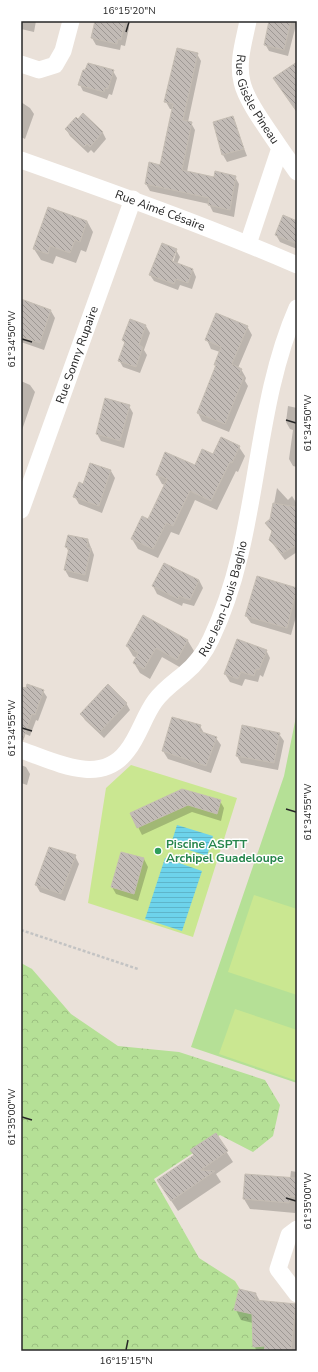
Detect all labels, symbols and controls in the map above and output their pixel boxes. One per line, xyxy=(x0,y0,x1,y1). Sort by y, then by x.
text: 16°15'20"N xyxy=(102,4,156,18)
street label: Rue Gisèle Pineau xyxy=(232,54,283,147)
street label: Rue Aimé Césaire xyxy=(113,186,208,235)
street label: Rue Sonny Rupaire xyxy=(52,304,102,406)
text: 61°34'50"W xyxy=(5,311,19,367)
text: 61°34'50"W xyxy=(301,395,315,451)
street label: Rue Jean-Louis Baghio xyxy=(195,539,251,660)
text: 61°34'55"W xyxy=(5,700,19,756)
text: 61°34'55"W xyxy=(301,784,315,840)
place label: Piscine ASPTT Archipel Guadeloupe xyxy=(166,836,284,866)
marker: Piscine ASPTT Archipel Guadeloupe xyxy=(153,846,163,856)
text: 61°35'00"W xyxy=(5,1089,19,1145)
text: 61°35'00"W xyxy=(301,1173,315,1229)
text: 16°15'15"N xyxy=(99,1354,153,1368)

